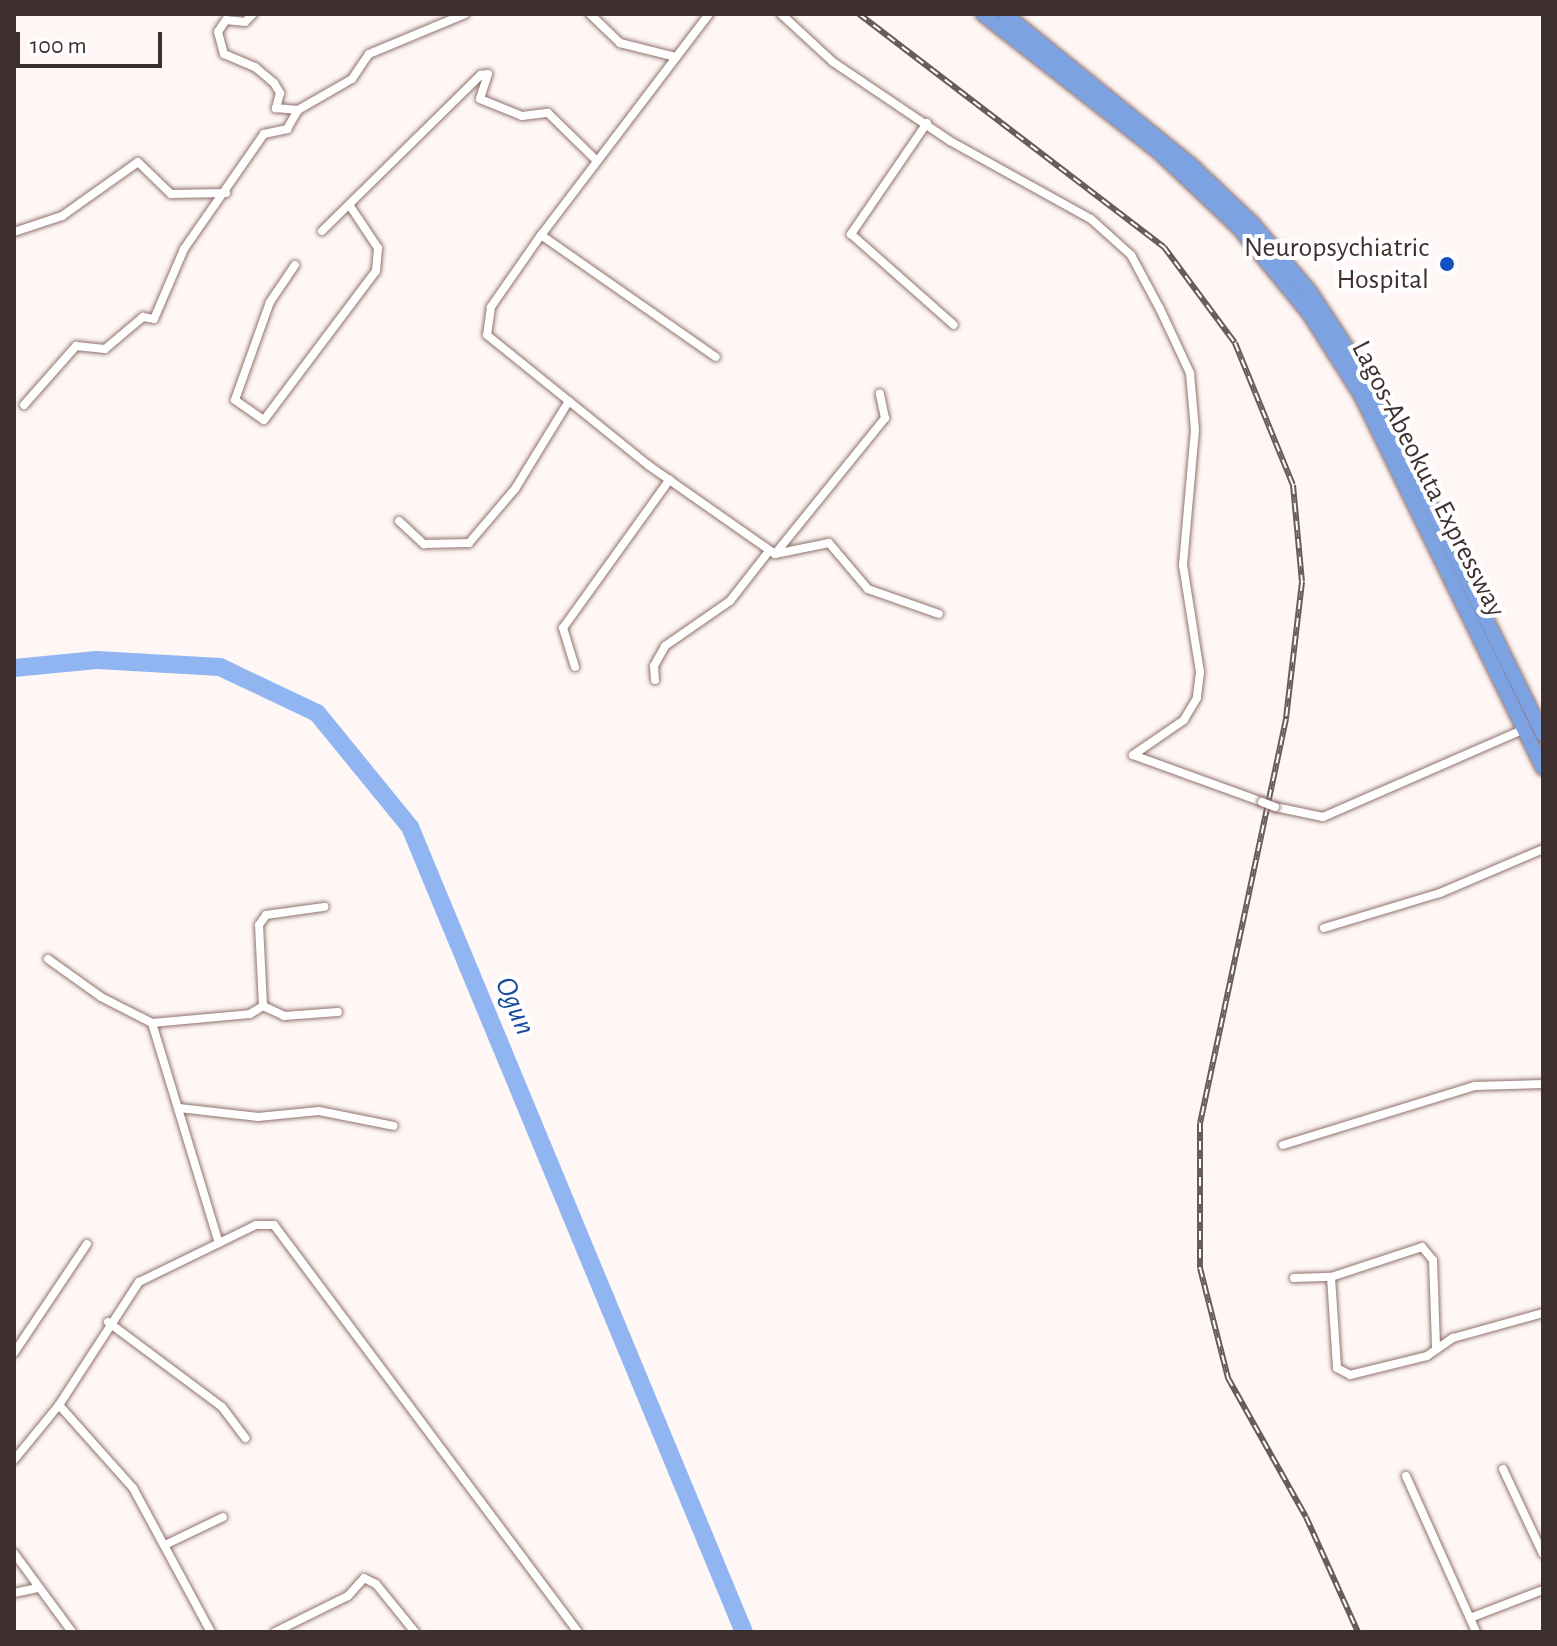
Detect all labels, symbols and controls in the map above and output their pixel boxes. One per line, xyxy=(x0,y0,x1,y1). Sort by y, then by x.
scale bar xyxy=(20,16,166,66)
text: 100 m xyxy=(30,34,87,58)
place label: Neuropsychiatric Hospital xyxy=(1244,231,1429,297)
marker: Neuropsychiatric Hospital xyxy=(1436,253,1458,275)
street label: Lagos-Abeokuta Expressway xyxy=(1344,335,1512,623)
water label: Ogun xyxy=(487,971,543,1041)

